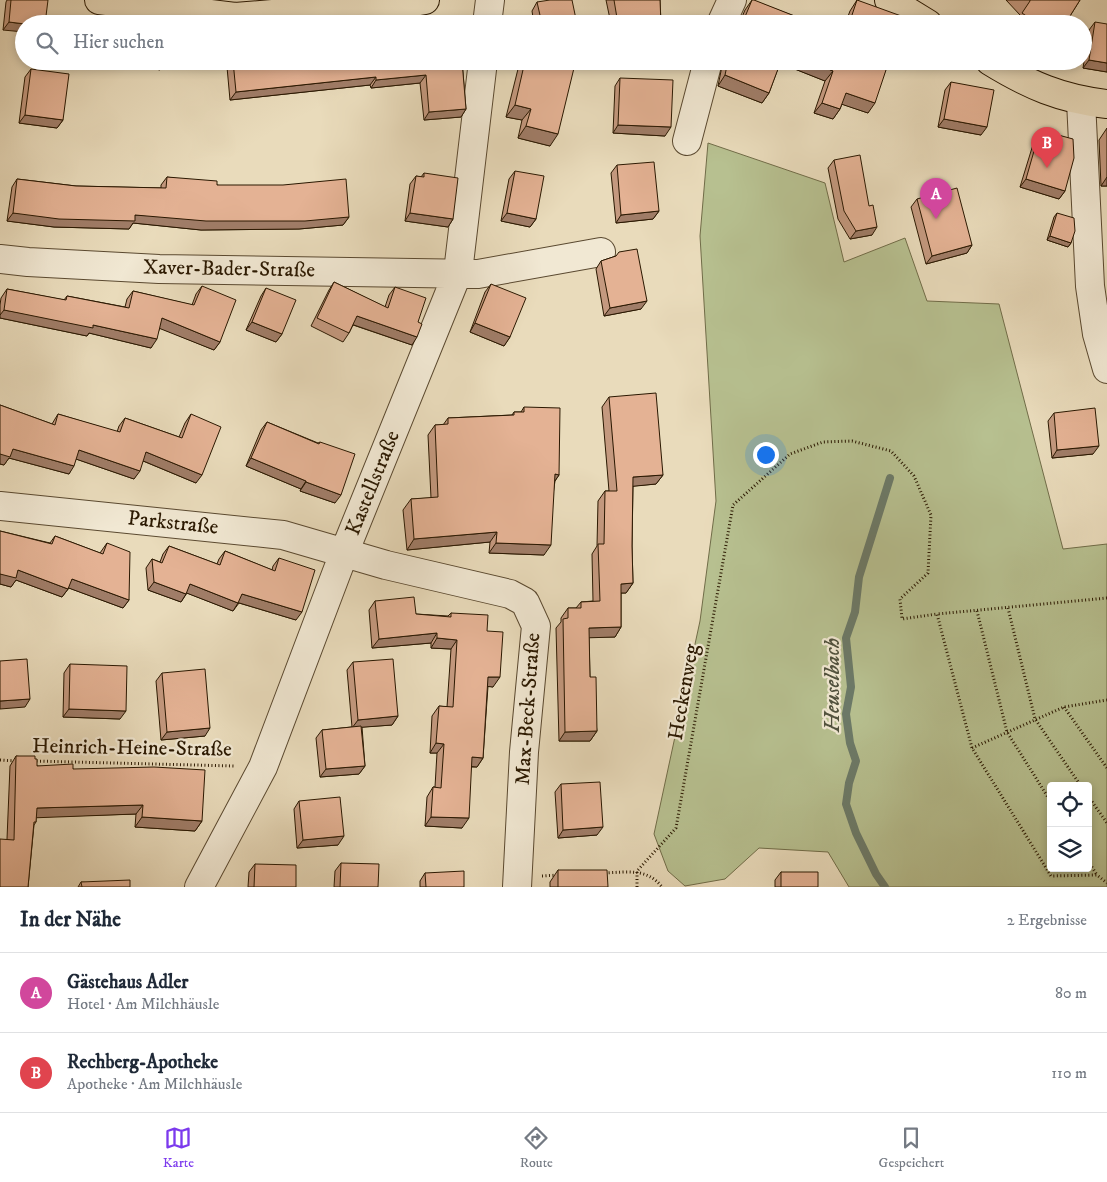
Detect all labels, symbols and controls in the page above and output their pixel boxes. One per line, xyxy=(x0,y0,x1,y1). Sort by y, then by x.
search box xyxy=(15,15,1092,70)
icon: search xyxy=(33,29,61,57)
text: Hier suchen xyxy=(73,31,164,54)
pin: B xyxy=(1031,127,1063,168)
pin: A xyxy=(920,178,952,219)
street label: Xaver-Bader-Straße xyxy=(143,255,315,284)
street label: Kastellstraße xyxy=(340,427,406,539)
your location xyxy=(753,442,779,468)
street label: Parkstraße xyxy=(126,505,220,541)
street label: Max-Beck-Straße xyxy=(510,632,546,786)
water label: Heuselbach xyxy=(819,638,846,733)
street label: Heckenweg xyxy=(663,641,705,742)
street label: Heinrich-Heine-Straße xyxy=(32,733,232,763)
map controls xyxy=(1047,782,1092,872)
button: locate xyxy=(1047,782,1092,827)
button: layers xyxy=(1047,827,1092,872)
text: In der Nähe xyxy=(20,907,121,933)
text: 2 Ergebnisse xyxy=(1007,910,1087,930)
text: Gästehaus Adler xyxy=(67,971,188,994)
text: A xyxy=(31,983,41,1003)
text: 80 m xyxy=(1055,983,1087,1003)
text: Hotel · Am Milchhäusle xyxy=(67,994,219,1014)
text: Rechberg-Apotheke xyxy=(67,1051,218,1074)
text: B xyxy=(31,1063,41,1083)
text: 110 m xyxy=(1051,1063,1087,1083)
text: Apotheke · Am Milchhäusle xyxy=(67,1074,242,1094)
tab: Karte xyxy=(163,1124,194,1172)
tab: Route xyxy=(520,1124,553,1172)
tab: Gespeichert xyxy=(879,1124,944,1172)

